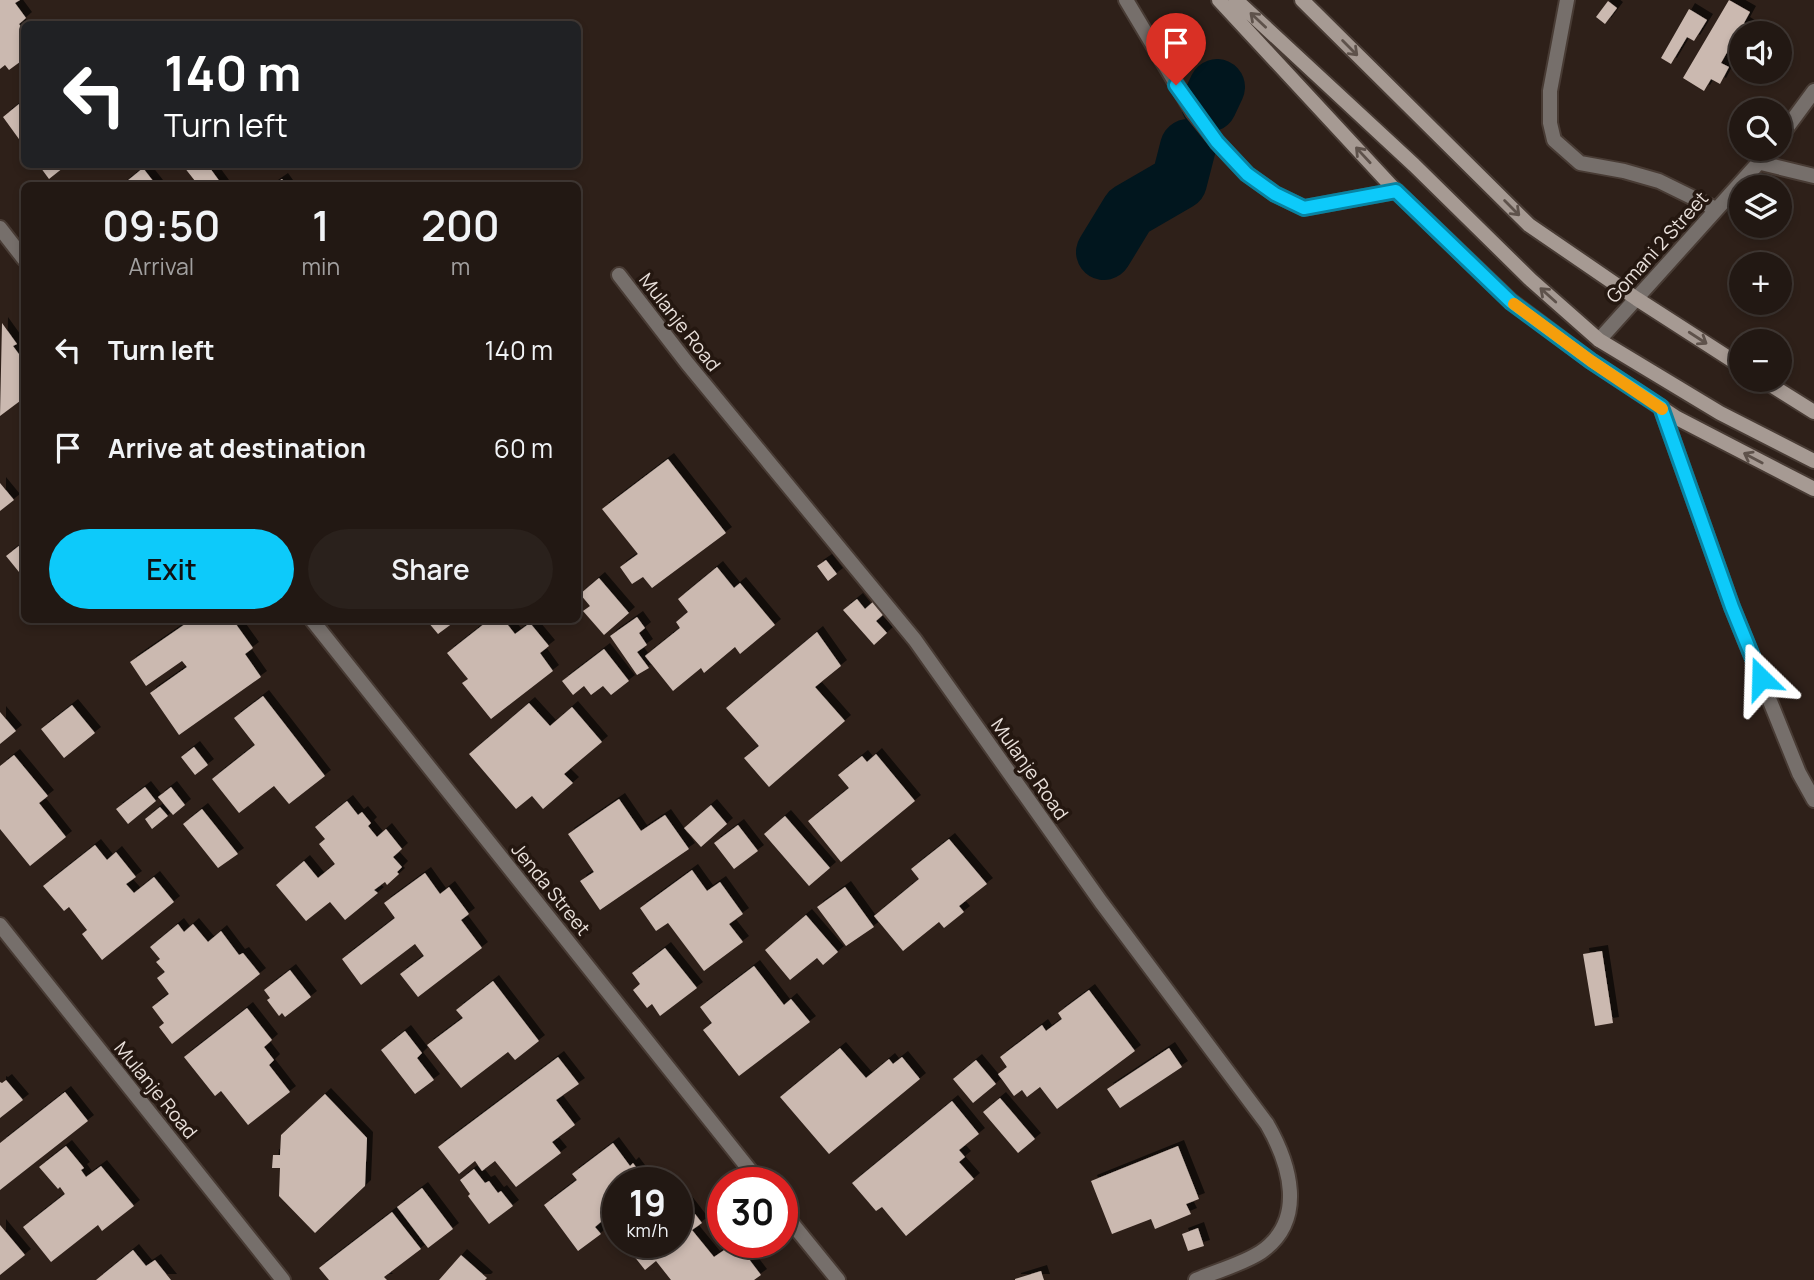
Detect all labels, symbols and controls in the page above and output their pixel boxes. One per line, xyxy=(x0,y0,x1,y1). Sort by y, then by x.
one-way arrow xyxy=(1250,12,1267,29)
pin xyxy=(1146,13,1206,85)
map controls xyxy=(1729,21,1792,392)
button: sound xyxy=(1729,21,1792,84)
icon: arrive xyxy=(1157,24,1195,62)
text: 140 m xyxy=(164,39,301,106)
one-way arrow xyxy=(1341,40,1358,57)
icon: left xyxy=(49,49,140,140)
button: search xyxy=(1729,98,1792,161)
text: Turn left xyxy=(164,103,288,147)
one-way arrow xyxy=(1355,146,1371,164)
button: layers xyxy=(1729,175,1792,238)
street label: Gomani 2 Street xyxy=(1600,186,1714,308)
text: 09:50 xyxy=(102,196,220,254)
text: 1 xyxy=(312,196,330,254)
text: 200 xyxy=(421,196,500,254)
one-way arrow xyxy=(1503,200,1520,217)
text: Arrival xyxy=(128,250,194,282)
text: min xyxy=(302,250,340,282)
text: m xyxy=(451,250,470,282)
button: + xyxy=(1729,252,1792,315)
street label: Mulanje Road xyxy=(633,267,727,377)
one-way arrow xyxy=(1539,287,1557,303)
button: − xyxy=(1729,329,1792,392)
icon: left xyxy=(49,331,87,369)
one-way arrow xyxy=(1688,331,1707,346)
text: Turn left xyxy=(108,332,215,368)
text: 140 m xyxy=(484,332,553,368)
icon: arrive xyxy=(49,429,87,467)
text: Arrive at destination xyxy=(108,430,366,466)
text: 60 m xyxy=(494,430,553,466)
one-way arrow xyxy=(1744,450,1764,464)
button: Exit xyxy=(49,529,294,609)
button: Share xyxy=(308,529,553,609)
position arrow xyxy=(1724,641,1798,715)
street label: Mulanje Road xyxy=(985,713,1075,825)
street label: Jenda Street xyxy=(506,837,596,941)
street label: Mulanje Road xyxy=(109,1036,203,1144)
speed limit sign: 30 xyxy=(707,1167,798,1258)
text: 19 xyxy=(629,1179,666,1227)
text: km/h xyxy=(627,1218,668,1242)

